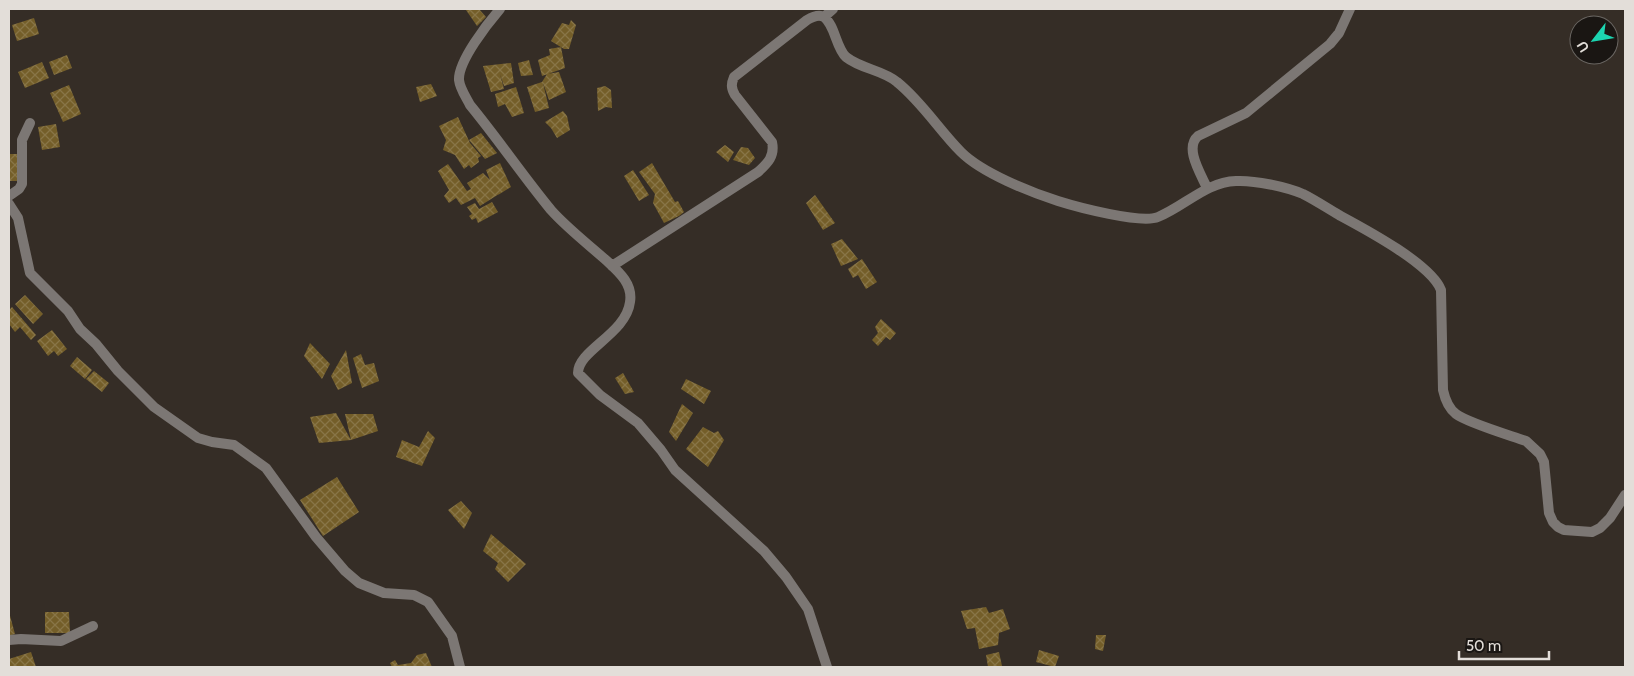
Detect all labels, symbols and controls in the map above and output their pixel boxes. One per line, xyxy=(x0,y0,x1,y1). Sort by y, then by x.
north arrow xyxy=(1569,15,1619,65)
text: U xyxy=(1573,38,1593,56)
scale bar xyxy=(1459,628,1549,660)
text: 50 m xyxy=(1466,637,1501,655)

